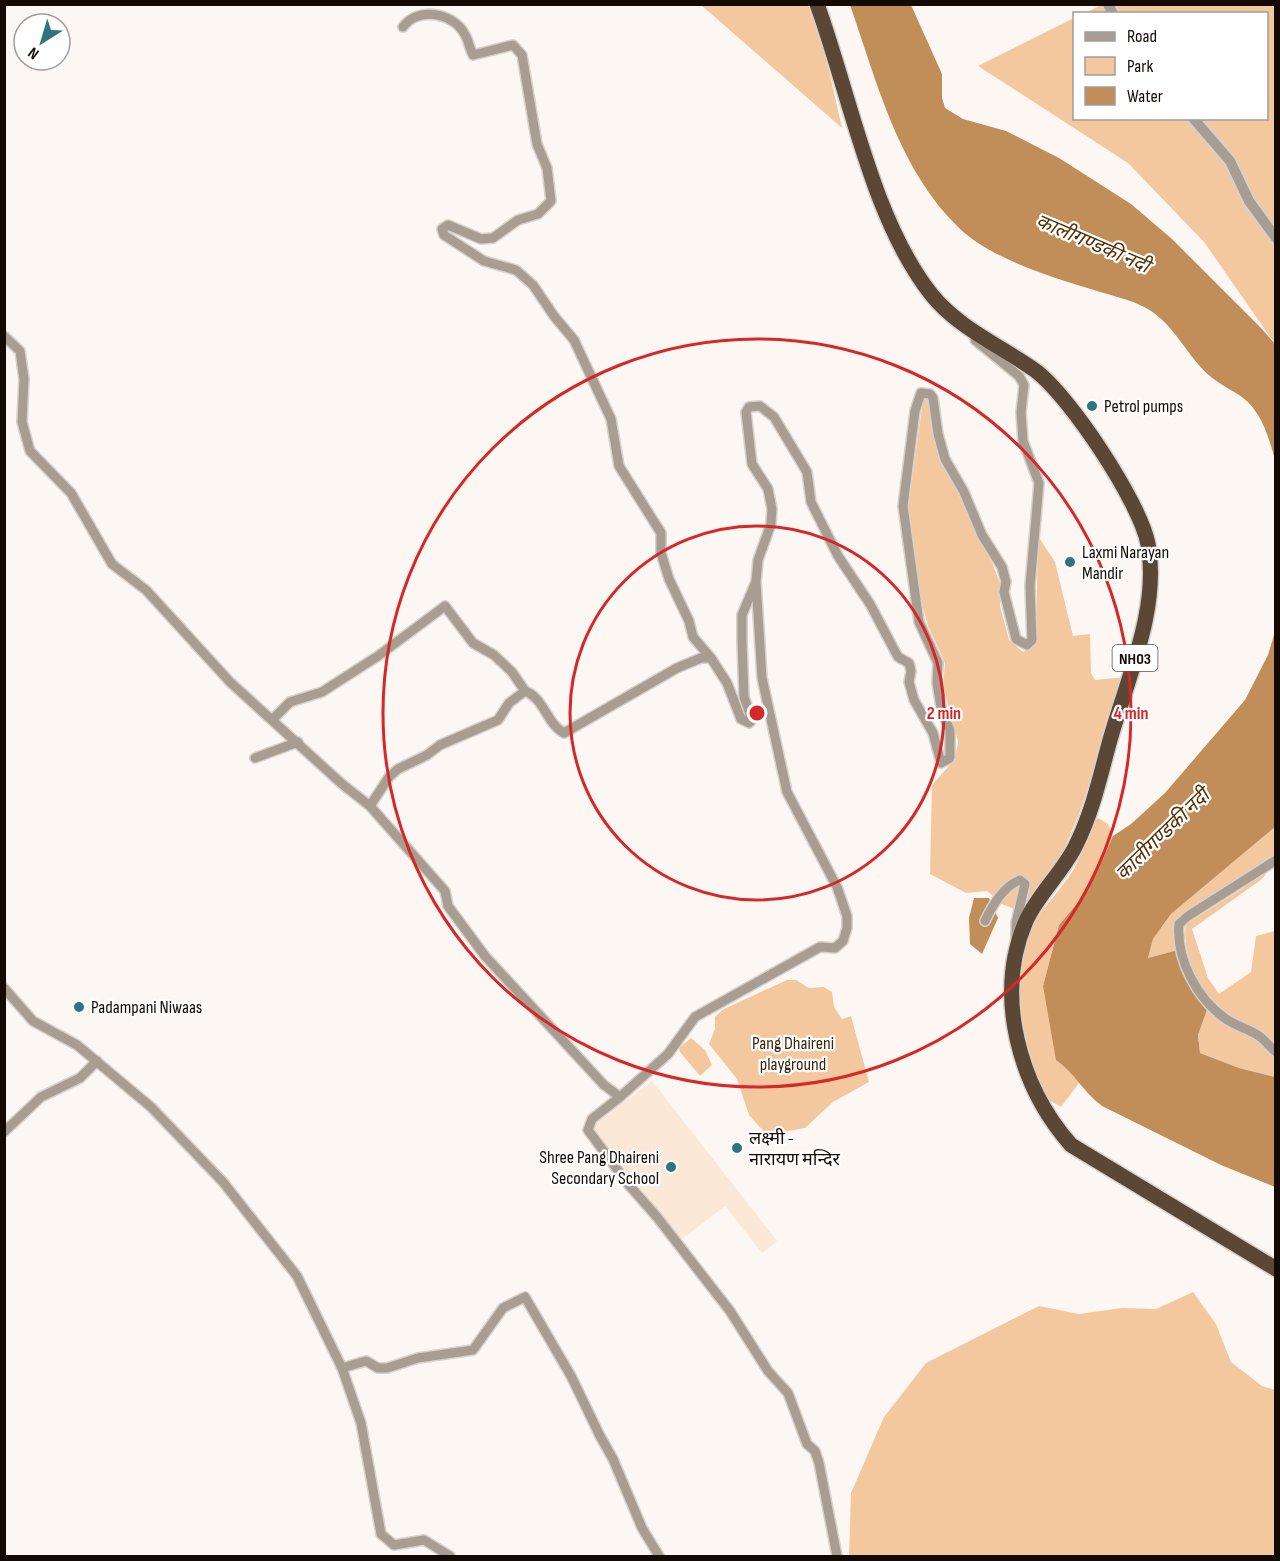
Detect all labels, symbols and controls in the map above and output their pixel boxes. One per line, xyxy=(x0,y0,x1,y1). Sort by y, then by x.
north arrow xyxy=(12,12,72,72)
legend xyxy=(1073,12,1268,120)
text: Road xyxy=(1127,26,1157,47)
text: N xyxy=(25,43,43,63)
text: Park xyxy=(1127,56,1153,77)
text: Water xyxy=(1127,86,1163,107)
water label: कालीगण्डकी नदी xyxy=(1032,209,1157,280)
place label: Petrol pumps xyxy=(1104,396,1183,417)
marker: Petrol pumps xyxy=(1085,399,1099,413)
place label: Laxmi Narayan Mandir xyxy=(1082,542,1169,584)
marker: Laxmi Narayan Mandir xyxy=(1063,555,1077,569)
road number: NH03 xyxy=(1112,645,1158,671)
centre of rings xyxy=(747,703,767,723)
text: 2 min xyxy=(927,703,961,724)
text: 4 min xyxy=(1114,703,1148,724)
water label: कालीगण्डकी नदी xyxy=(1111,781,1217,885)
place label: Padampani Niwaas xyxy=(91,997,202,1018)
marker: Padampani Niwaas xyxy=(72,1000,86,1014)
park label: Pang Dhaireni playground xyxy=(752,1033,834,1075)
place label: लक्ष्मी - नारायण मन्दिर xyxy=(749,1128,841,1170)
marker: लक्ष्मी - नारायण मन्दिर xyxy=(730,1141,744,1155)
place label: Shree Pang Dhaireni Secondary School xyxy=(539,1147,659,1189)
marker: Shree Pang Dhaireni Secondary School xyxy=(664,1160,678,1174)

